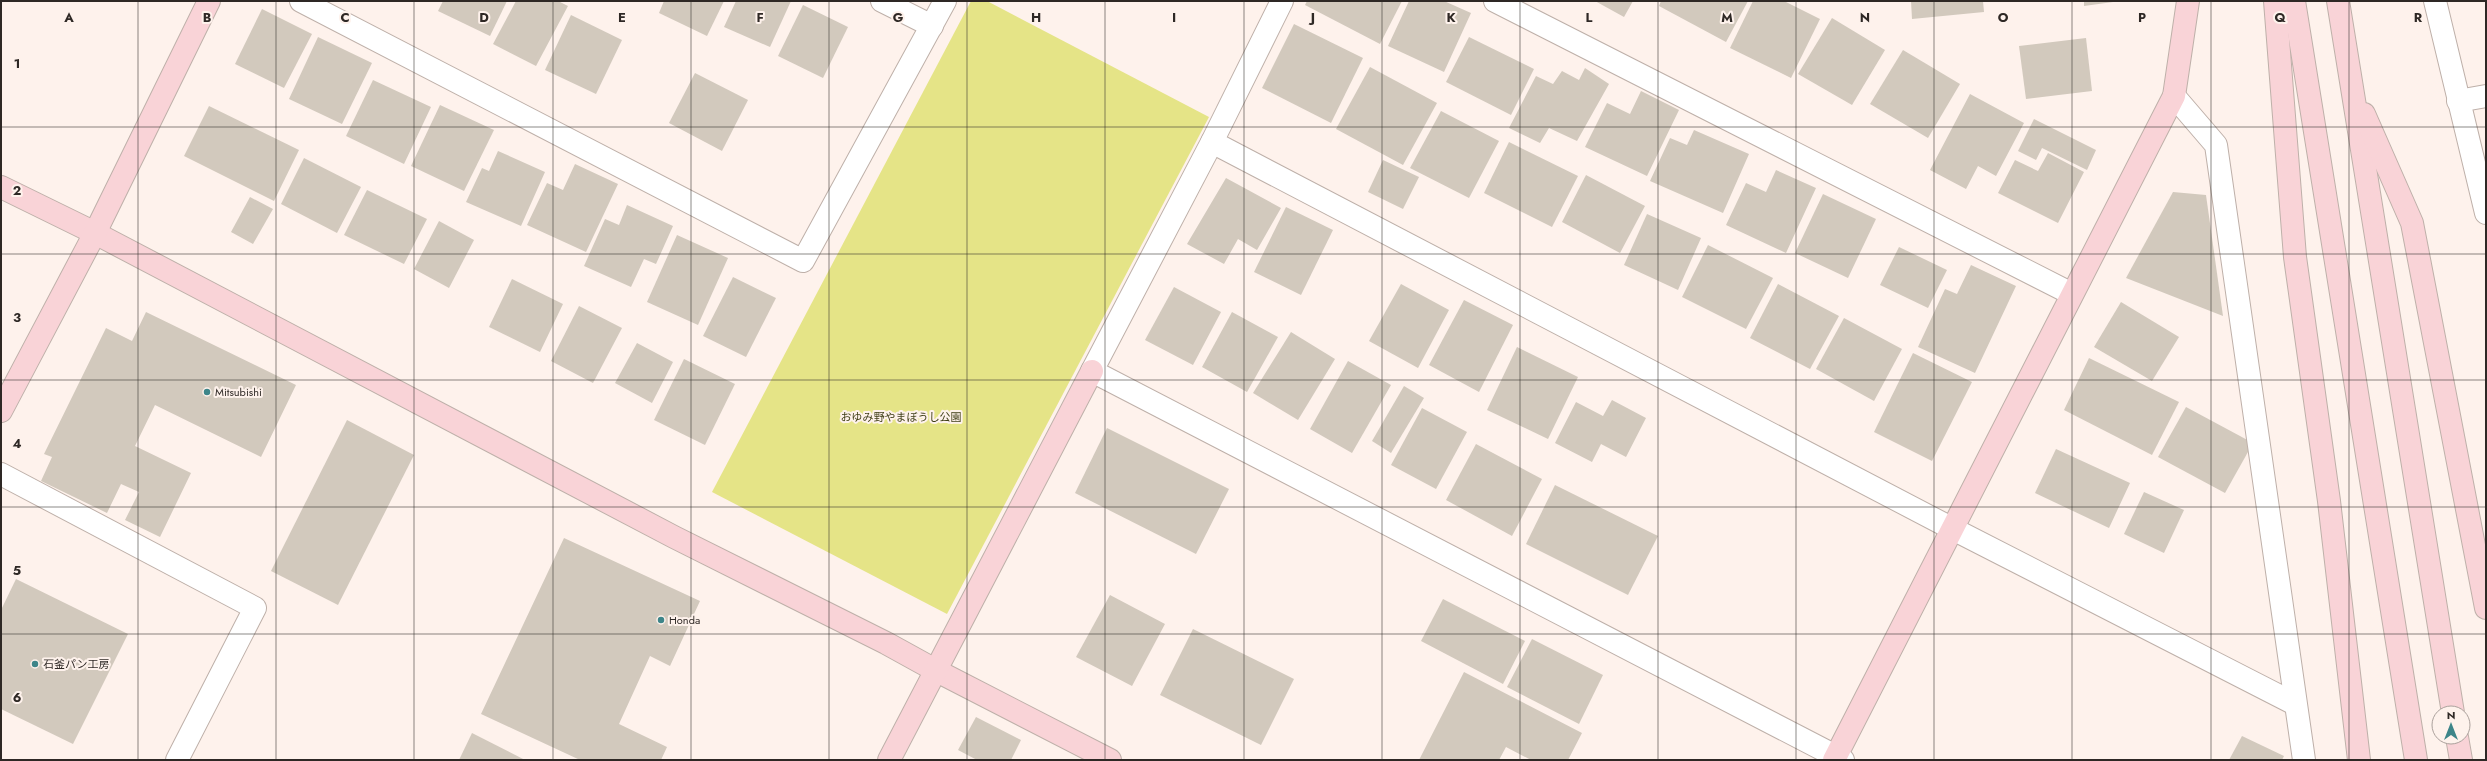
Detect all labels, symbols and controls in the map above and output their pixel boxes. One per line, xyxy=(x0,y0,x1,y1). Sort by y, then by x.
text: A xyxy=(63,8,74,27)
text: B xyxy=(203,8,212,27)
text: C xyxy=(340,8,350,27)
text: D xyxy=(479,8,489,27)
text: E xyxy=(618,8,626,27)
text: F xyxy=(756,8,764,27)
text: G xyxy=(893,8,904,27)
text: H xyxy=(1031,8,1041,27)
text: I xyxy=(1172,8,1176,27)
text: J xyxy=(1308,8,1315,27)
text: K xyxy=(1446,8,1456,27)
text: L xyxy=(1586,8,1593,27)
text: M xyxy=(1721,8,1733,27)
text: N xyxy=(1860,8,1870,27)
text: O xyxy=(1998,8,2009,27)
text: P xyxy=(2138,8,2146,27)
text: Q xyxy=(2274,8,2286,27)
text: R xyxy=(2414,8,2423,27)
text: 1 xyxy=(14,54,20,73)
text: 2 xyxy=(13,181,21,200)
text: 3 xyxy=(13,308,21,327)
place label: Mitsubishi xyxy=(215,384,262,400)
marker: Mitsubishi xyxy=(202,387,212,397)
park label: おゆみ野やまぼうし公園 xyxy=(841,409,962,425)
text: 4 xyxy=(12,434,22,453)
text: 5 xyxy=(13,561,21,580)
place label: Honda xyxy=(669,612,700,628)
marker: Honda xyxy=(656,615,666,625)
place label: 石釜パン工房 xyxy=(43,656,110,672)
marker: 石釜パン工房 xyxy=(30,659,40,669)
text: 6 xyxy=(13,688,22,707)
north arrow xyxy=(2431,705,2471,745)
text: N xyxy=(2447,707,2455,723)

